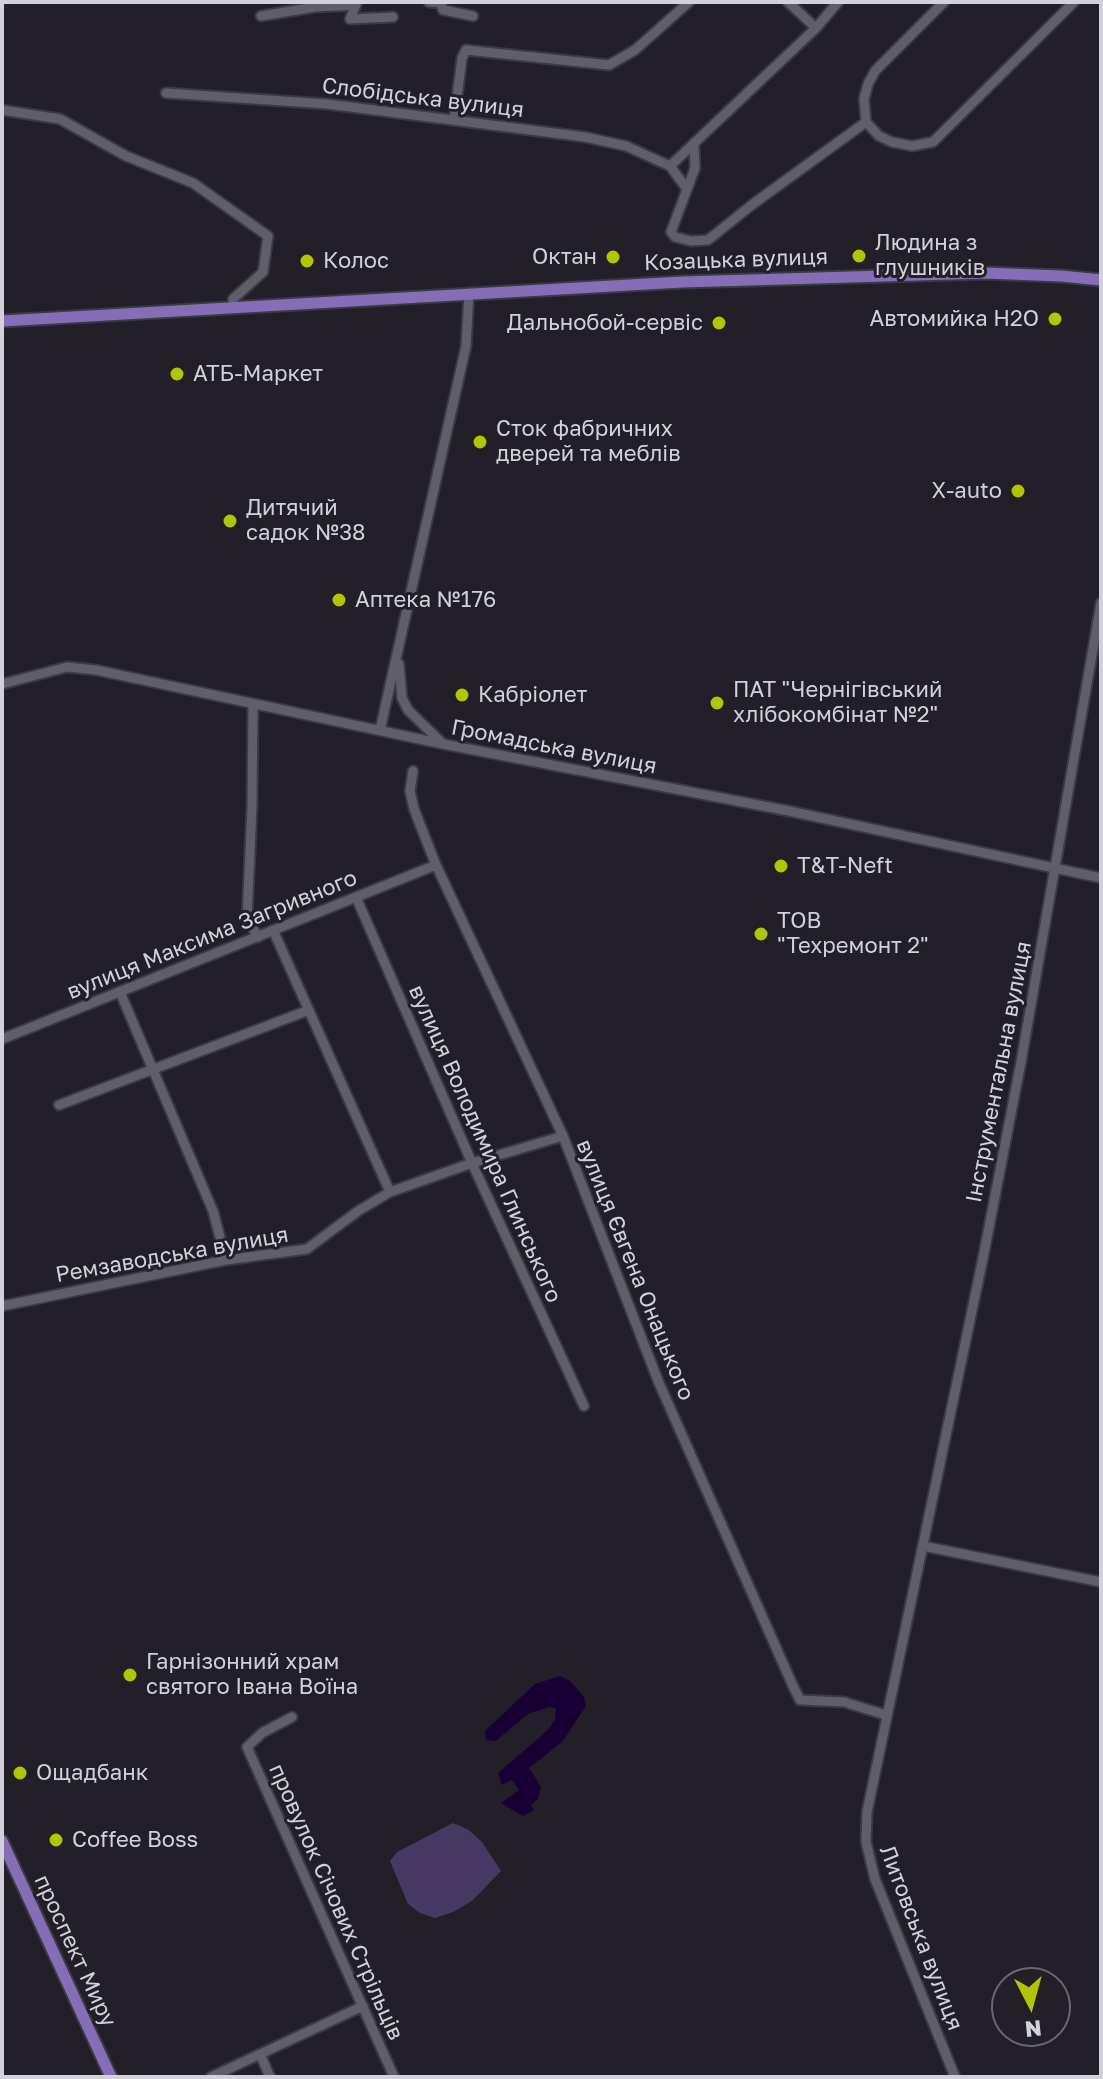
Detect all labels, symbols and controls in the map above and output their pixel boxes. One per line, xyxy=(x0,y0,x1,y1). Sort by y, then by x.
street label: Слобідська вулиця xyxy=(321,73,525,123)
place label: Людина з глушників xyxy=(875,230,985,282)
place label: Октан xyxy=(532,244,597,270)
street label: Козацька вулиця xyxy=(643,244,829,276)
marker: Людина з глушників xyxy=(850,247,868,265)
place label: Колос xyxy=(323,248,389,274)
marker: Октан xyxy=(604,248,622,266)
marker: Колос xyxy=(298,252,316,270)
place label: Автомийка H2O xyxy=(869,306,1039,332)
place label: Дальнобой-сервіс xyxy=(507,310,703,336)
marker: Автомийка H2O xyxy=(1046,310,1064,328)
marker: Дальнобой-сервіс xyxy=(710,314,728,332)
place label: АТБ-Маркет xyxy=(193,361,323,387)
marker: АТБ-Маркет xyxy=(168,365,186,383)
place label: Сток фабричних дверей та меблів xyxy=(496,416,681,468)
marker: Сток фабричних дверей та меблів xyxy=(471,433,489,451)
place label: X-auto xyxy=(931,478,1002,504)
marker: X-auto xyxy=(1009,482,1027,500)
place label: Дитячий садок №38 xyxy=(246,495,365,546)
marker: Дитячий садок №38 xyxy=(221,512,239,530)
place label: Аптека №176 xyxy=(355,587,496,613)
marker: Аптека №176 xyxy=(330,591,348,609)
place label: ПАТ "Чернігівський хлібокомбінат №2" xyxy=(733,677,942,728)
place label: Кабріолет xyxy=(478,682,587,708)
marker: Кабріолет xyxy=(453,686,471,704)
marker: ПАТ "Чернігівський хлібокомбінат №2" xyxy=(708,694,726,712)
street label: Громадська вулиця xyxy=(449,714,659,780)
place label: T&T-Neft xyxy=(797,853,893,879)
marker: T&T-Neft xyxy=(772,857,790,875)
street label: вулиця Максима Загривного xyxy=(63,865,361,1005)
place label: ТОВ "Техремонт 2" xyxy=(777,908,929,960)
marker: ТОВ "Техремонт 2" xyxy=(752,925,770,943)
street label: Інструментальна вулиця xyxy=(961,939,1037,1205)
street label: вулиця Володимира Глинського xyxy=(403,981,567,1307)
street label: вулиця Євгена Онацького xyxy=(570,1136,700,1404)
street label: Ремзаводська вулиця xyxy=(54,1222,290,1288)
place label: Гарнізонний храм святого Івана Воїна xyxy=(146,1649,358,1700)
marker: Гарнізонний храм святого Івана Воїна xyxy=(121,1666,139,1684)
place label: Ощадбанк xyxy=(36,1760,148,1786)
street label: провулок Січових Стрільців xyxy=(263,1760,409,2044)
marker: Ощадбанк xyxy=(11,1764,29,1782)
place label: Coffee Boss xyxy=(72,1827,198,1853)
marker: Coffee Boss xyxy=(47,1831,65,1849)
street label: Литовська вулиця xyxy=(874,1842,968,2034)
street label: проспект Миру xyxy=(28,1871,122,2031)
north arrow xyxy=(991,1967,1071,2047)
text: N xyxy=(1024,2015,1043,2044)

